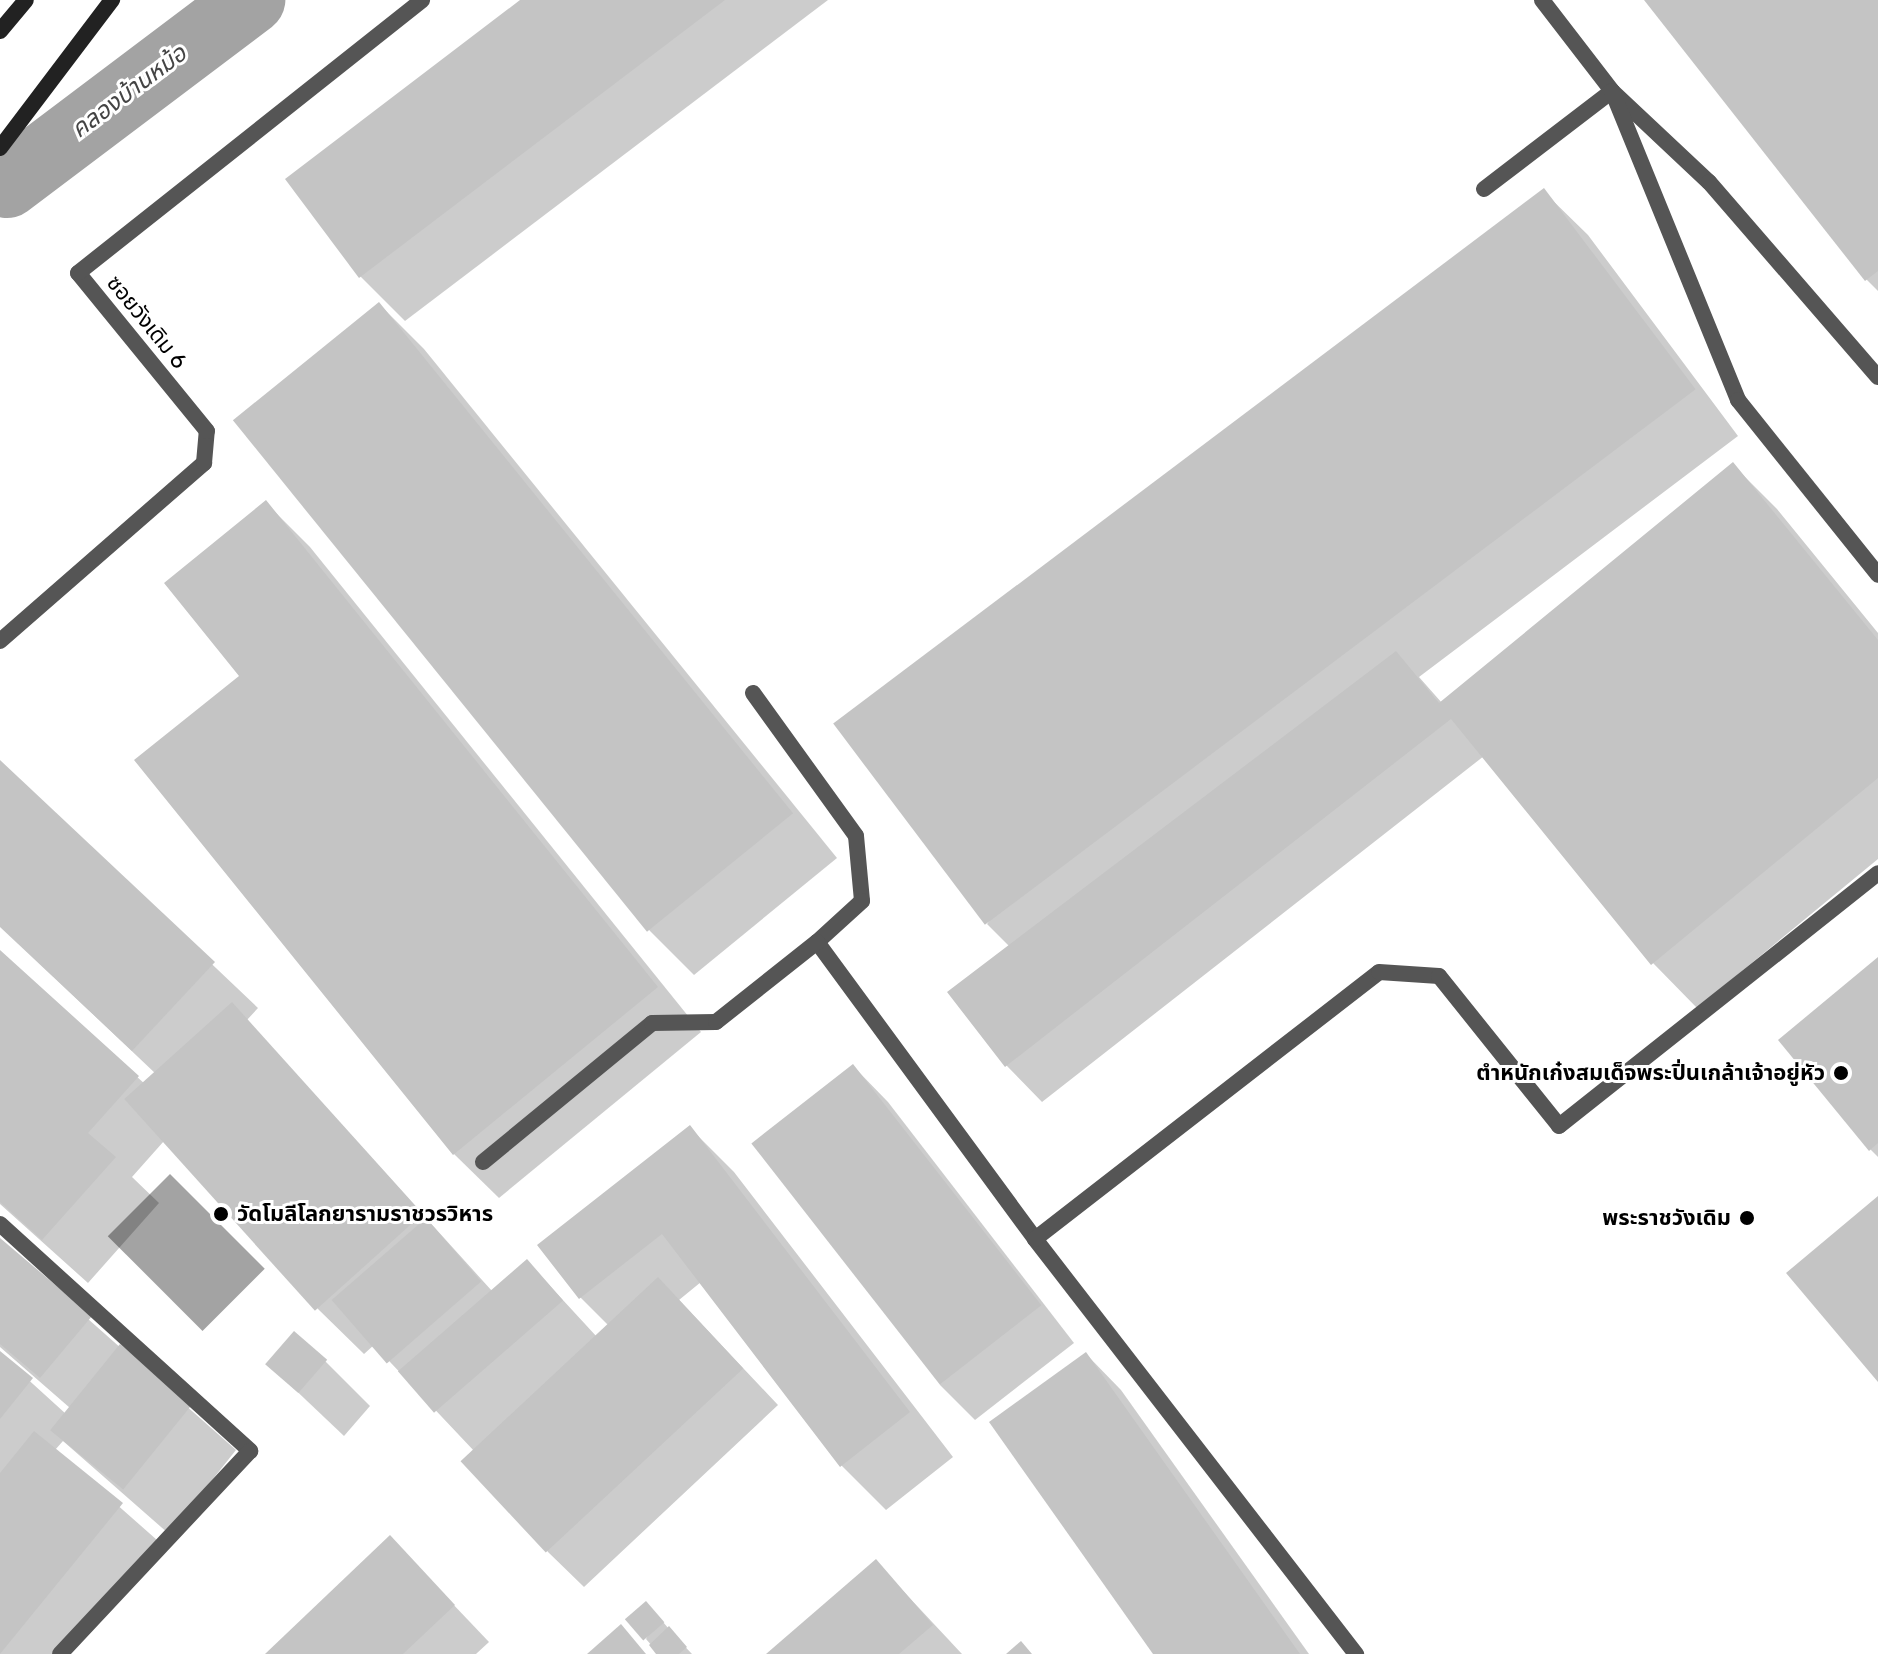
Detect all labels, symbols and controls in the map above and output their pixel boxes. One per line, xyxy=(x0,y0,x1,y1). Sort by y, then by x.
water label: คลองบ้านหม้อ xyxy=(66,39,192,145)
street label: ซอยวังเดิม 6 xyxy=(101,270,193,374)
place label: ตำหนักเก๋งสมเด็จพระปิ่นเกล้าเจ้าอยู่หัว xyxy=(1476,1060,1825,1086)
marker: ตำหนักเก๋งสมเด็จพระปิ่นเกล้าเจ้าอยู่หัว xyxy=(1832,1064,1850,1082)
place label: วัดโมลีโลกยารามราชวรวิหาร xyxy=(237,1201,493,1227)
marker: วัดโมลีโลกยารามราชวรวิหาร xyxy=(212,1205,230,1223)
place label: พระราชวังเดิม xyxy=(1602,1205,1731,1231)
marker: พระราชวังเดิม xyxy=(1738,1209,1756,1227)

